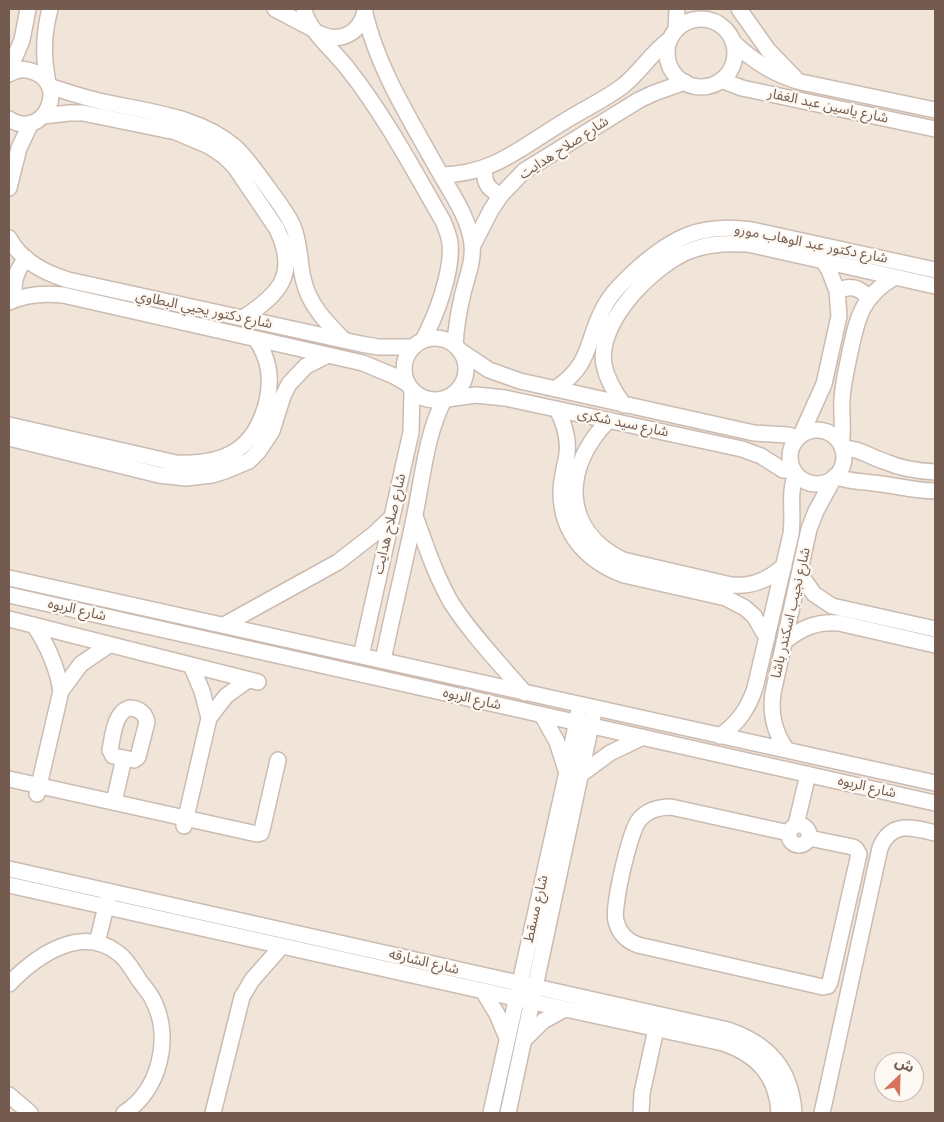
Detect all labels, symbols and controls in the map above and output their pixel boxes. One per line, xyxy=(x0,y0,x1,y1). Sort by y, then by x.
street label: شارع ياسين عبد الغفار xyxy=(766,85,890,127)
street label: شارع صلاح هدايت xyxy=(516,113,612,183)
street label: شارع دكتور عبد الوهاب مورو xyxy=(733,221,889,267)
street label: شارع دكتور يحيي البطاوي xyxy=(134,287,274,333)
street label: شارع سيد شكرى xyxy=(576,405,670,441)
street label: شارع صلاح هدايت xyxy=(370,472,410,576)
street label: شارع نجيب اسكندر باشا xyxy=(768,546,814,680)
street label: شارع الربوه xyxy=(46,595,108,625)
street label: شارع الربوه xyxy=(441,684,503,714)
street label: شارع الربوه xyxy=(836,772,898,802)
street label: شارع مسقط xyxy=(520,874,552,944)
street label: شارع الشارقه xyxy=(387,946,461,978)
north arrow xyxy=(874,1052,924,1102)
text: ش xyxy=(892,1052,917,1076)

